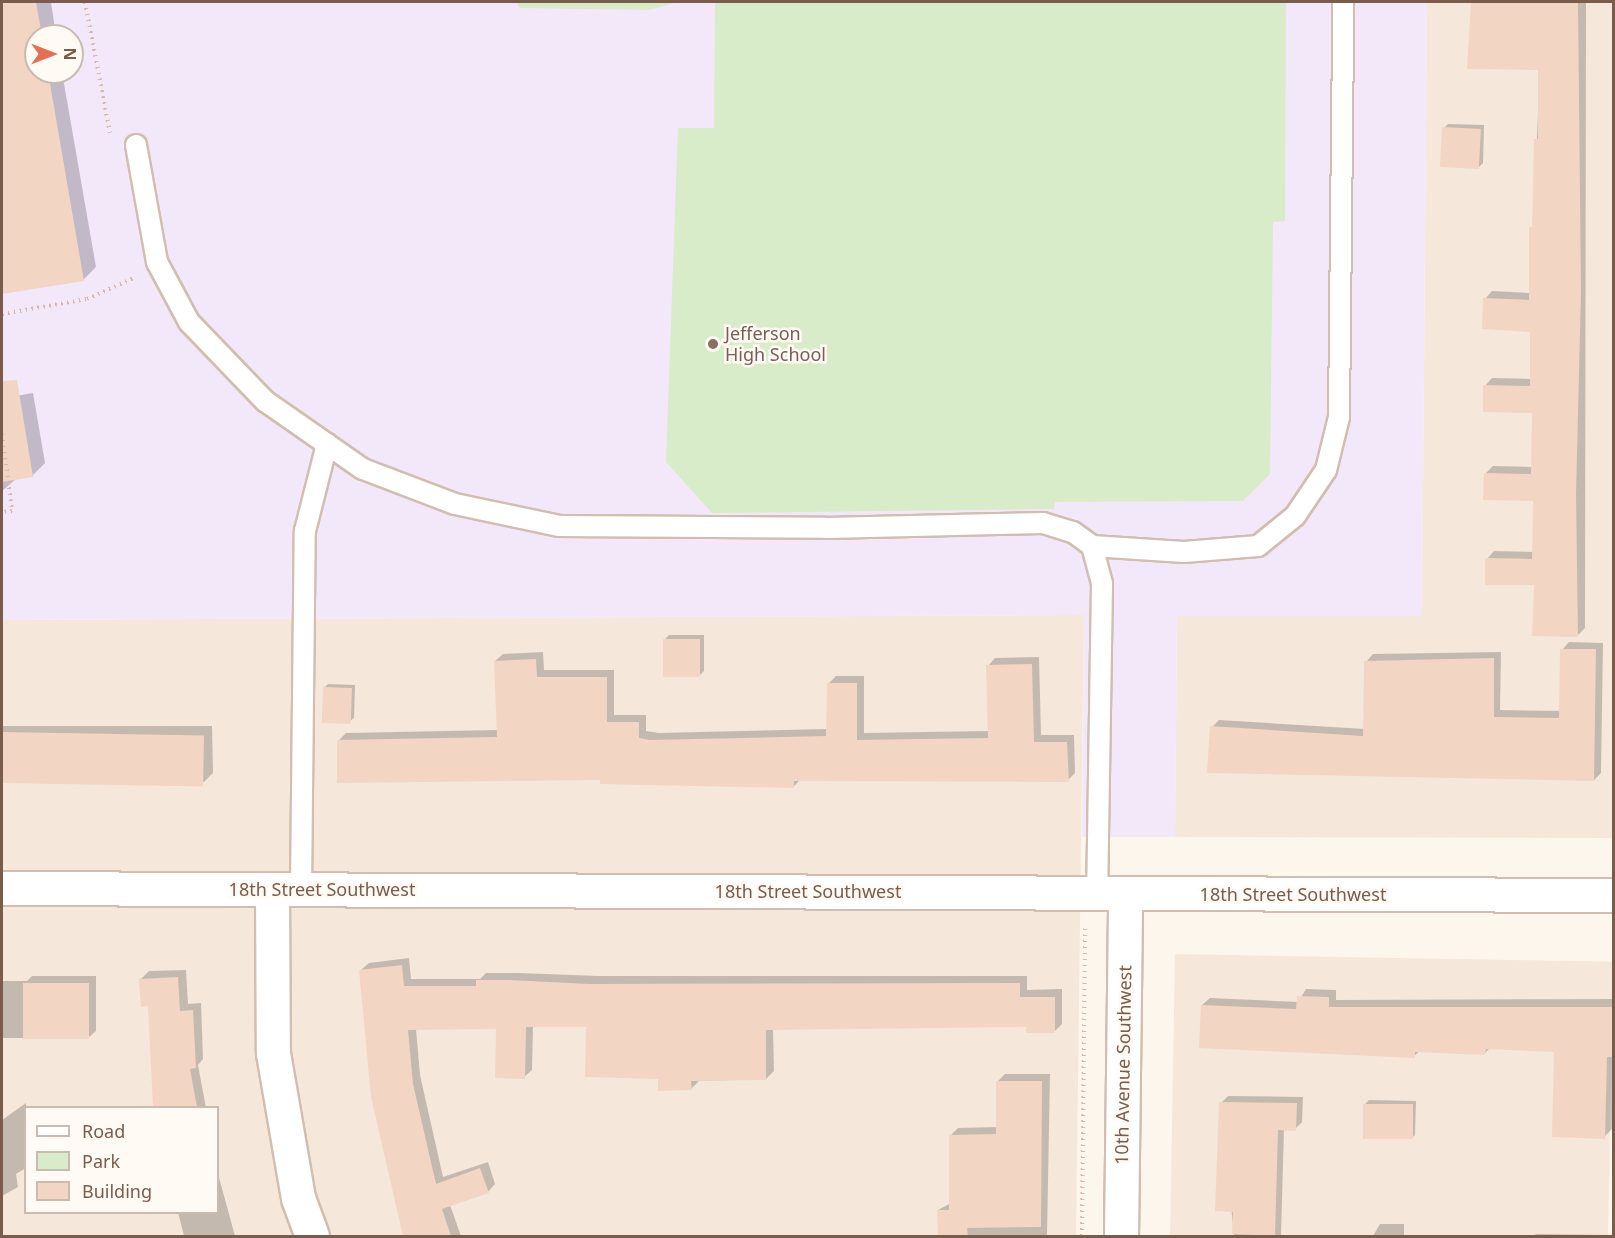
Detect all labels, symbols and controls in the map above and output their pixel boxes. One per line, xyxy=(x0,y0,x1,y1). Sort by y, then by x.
north arrow xyxy=(24,24,84,84)
text: N xyxy=(59,47,81,61)
place label: Jefferson High School xyxy=(725,323,826,366)
marker: Jefferson High School xyxy=(706,337,720,351)
street label: 18th Street Southwest xyxy=(229,878,415,900)
street label: 18th Street Southwest xyxy=(715,880,901,902)
street label: 18th Street Southwest xyxy=(1200,883,1386,905)
street label: 10th Avenue Southwest xyxy=(1110,965,1136,1165)
legend xyxy=(24,1106,219,1214)
text: Road xyxy=(82,1119,125,1143)
text: Park xyxy=(82,1149,120,1173)
text: Building xyxy=(82,1179,152,1203)

